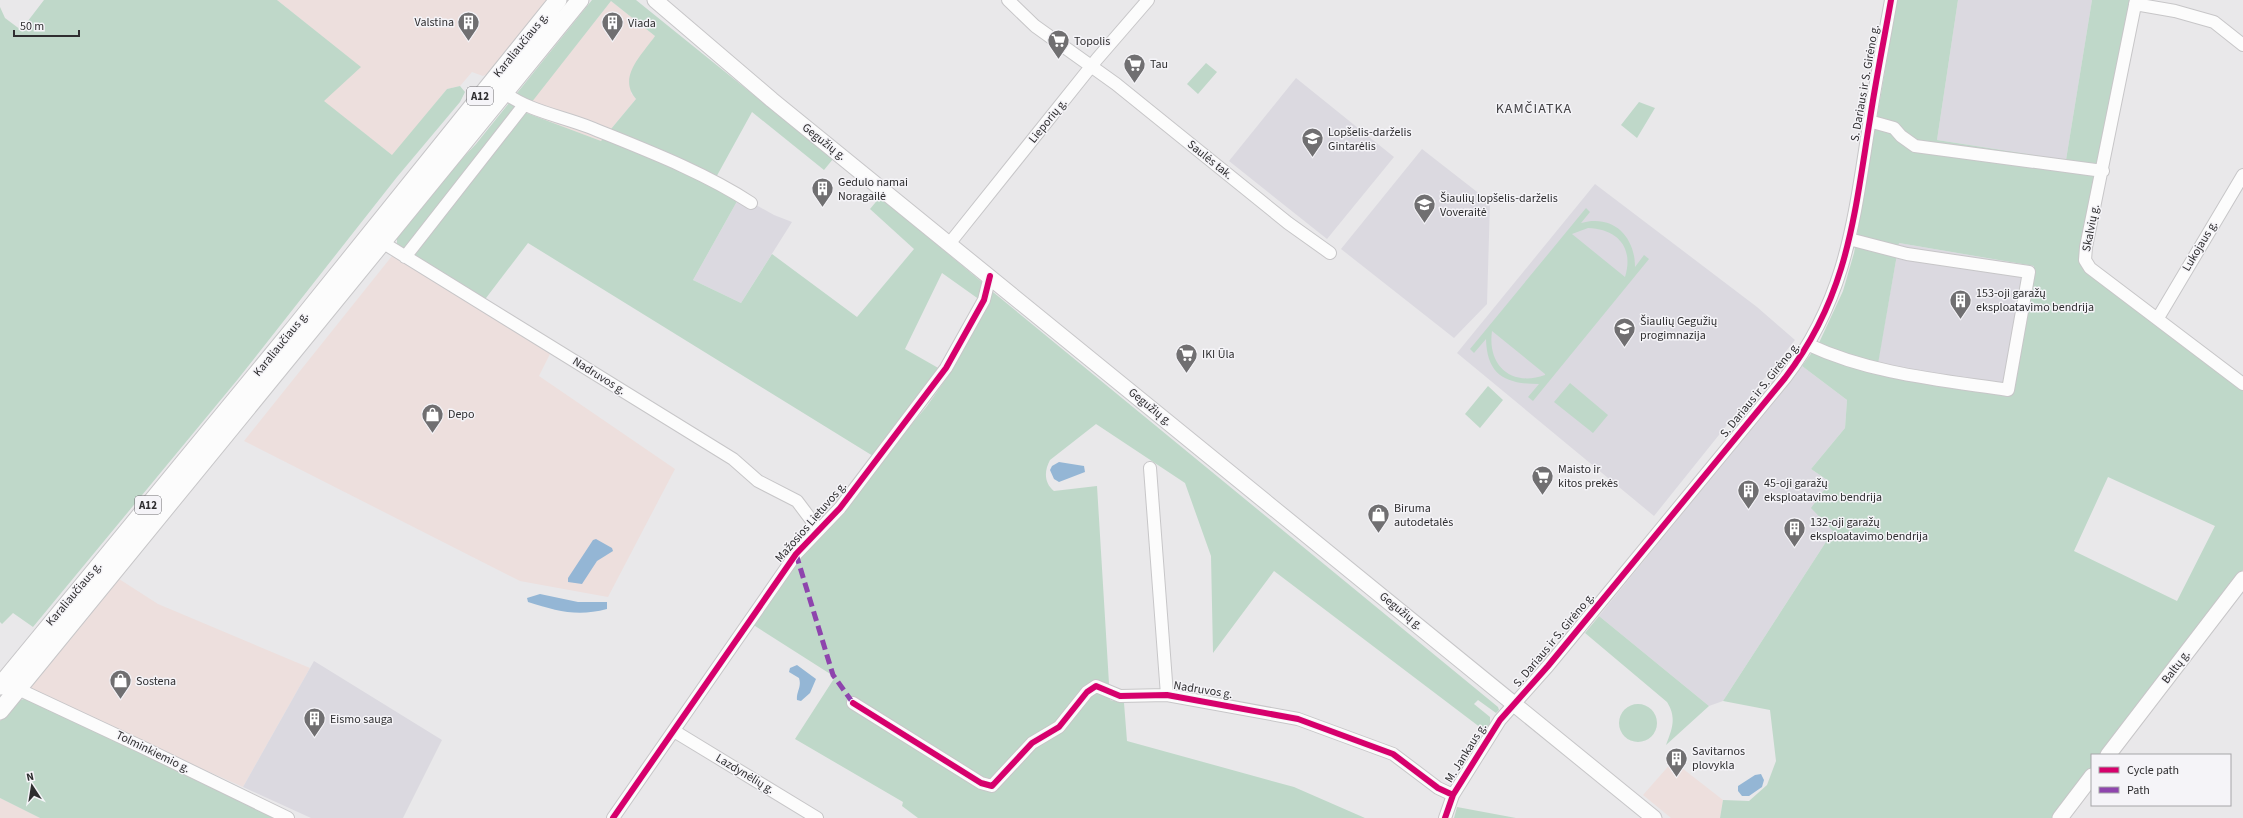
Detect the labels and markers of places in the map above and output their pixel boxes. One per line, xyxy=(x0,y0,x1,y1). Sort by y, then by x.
building icon: Valstina xyxy=(456,9,482,42)
building icon: Viada xyxy=(599,10,625,43)
place label: Valstina xyxy=(415,14,454,31)
place label: Viada xyxy=(628,15,656,32)
supermarket icon: Topolis xyxy=(1045,28,1071,61)
place label: Topolis xyxy=(1074,33,1110,50)
supermarket icon: Tau xyxy=(1121,51,1147,84)
place label: Tau xyxy=(1150,56,1168,73)
place label: Lopšelis-darželis Gintarėlis xyxy=(1328,124,1412,155)
school or university icon: Lopšelis-darželis Gintarėlis xyxy=(1299,126,1325,159)
place label: Gedulo namai Noragailė xyxy=(838,174,908,205)
building icon: Gedulo namai Noragailė xyxy=(809,176,835,209)
place label: Šiaulių lopšelis-darželis Voveraitė xyxy=(1440,190,1558,221)
school or university icon: Šiaulių lopšelis-darželis Voveraitė xyxy=(1412,192,1438,225)
place label: 153-oji garažų eksploatavimo bendrija xyxy=(1976,285,2094,316)
building icon: 153-oji garažų eksploatavimo bendrija xyxy=(1947,287,1973,320)
place label: Šiaulių Gegužių progimnazija xyxy=(1640,313,1718,344)
school or university icon: Šiaulių Gegužių progimnazija xyxy=(1612,315,1638,348)
supermarket icon: IKI Ūla xyxy=(1173,341,1199,374)
place label: IKI Ūla xyxy=(1202,346,1235,363)
shop icon: Depo xyxy=(420,401,446,434)
place label: Depo xyxy=(448,406,475,423)
place label: Maisto ir kitos prekės xyxy=(1558,461,1618,492)
supermarket icon: Maisto ir kitos prekės xyxy=(1530,463,1556,496)
place label: 45-oji garažų eksploatavimo bendrija xyxy=(1764,475,1882,506)
building icon: 45-oji garažų eksploatavimo bendrija xyxy=(1735,477,1761,510)
place label: Biruma autodetalės xyxy=(1394,500,1453,531)
shop icon: Biruma autodetalės xyxy=(1365,502,1391,535)
place label: 132-oji garažų eksploatavimo bendrija xyxy=(1810,514,1928,545)
building icon: 132-oji garažų eksploatavimo bendrija xyxy=(1782,516,1808,549)
shop icon: Sostena xyxy=(107,668,133,701)
place label: Sostena xyxy=(136,673,176,690)
building icon: Eismo sauga xyxy=(302,706,328,739)
place label: Eismo sauga xyxy=(330,711,393,728)
place label: Savitarnos plovykla xyxy=(1692,743,1745,774)
building icon: Savitarnos plovykla xyxy=(1664,745,1690,778)

